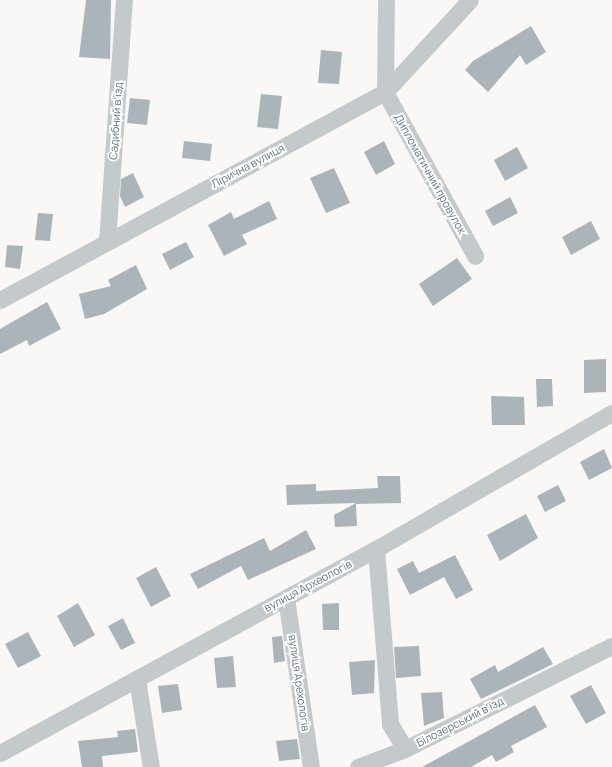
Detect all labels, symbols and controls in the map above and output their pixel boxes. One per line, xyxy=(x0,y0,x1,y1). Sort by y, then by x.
street label: Садибний в’їзд xyxy=(107,82,125,160)
street label: Дипломатичний провулок xyxy=(391,112,469,236)
street label: Лірична вулиця xyxy=(209,141,287,191)
street label: вулиця Археологів xyxy=(262,557,354,615)
street label: вулиця Арехологів xyxy=(286,634,312,732)
street label: Білозерський в'їзд xyxy=(414,694,506,750)

